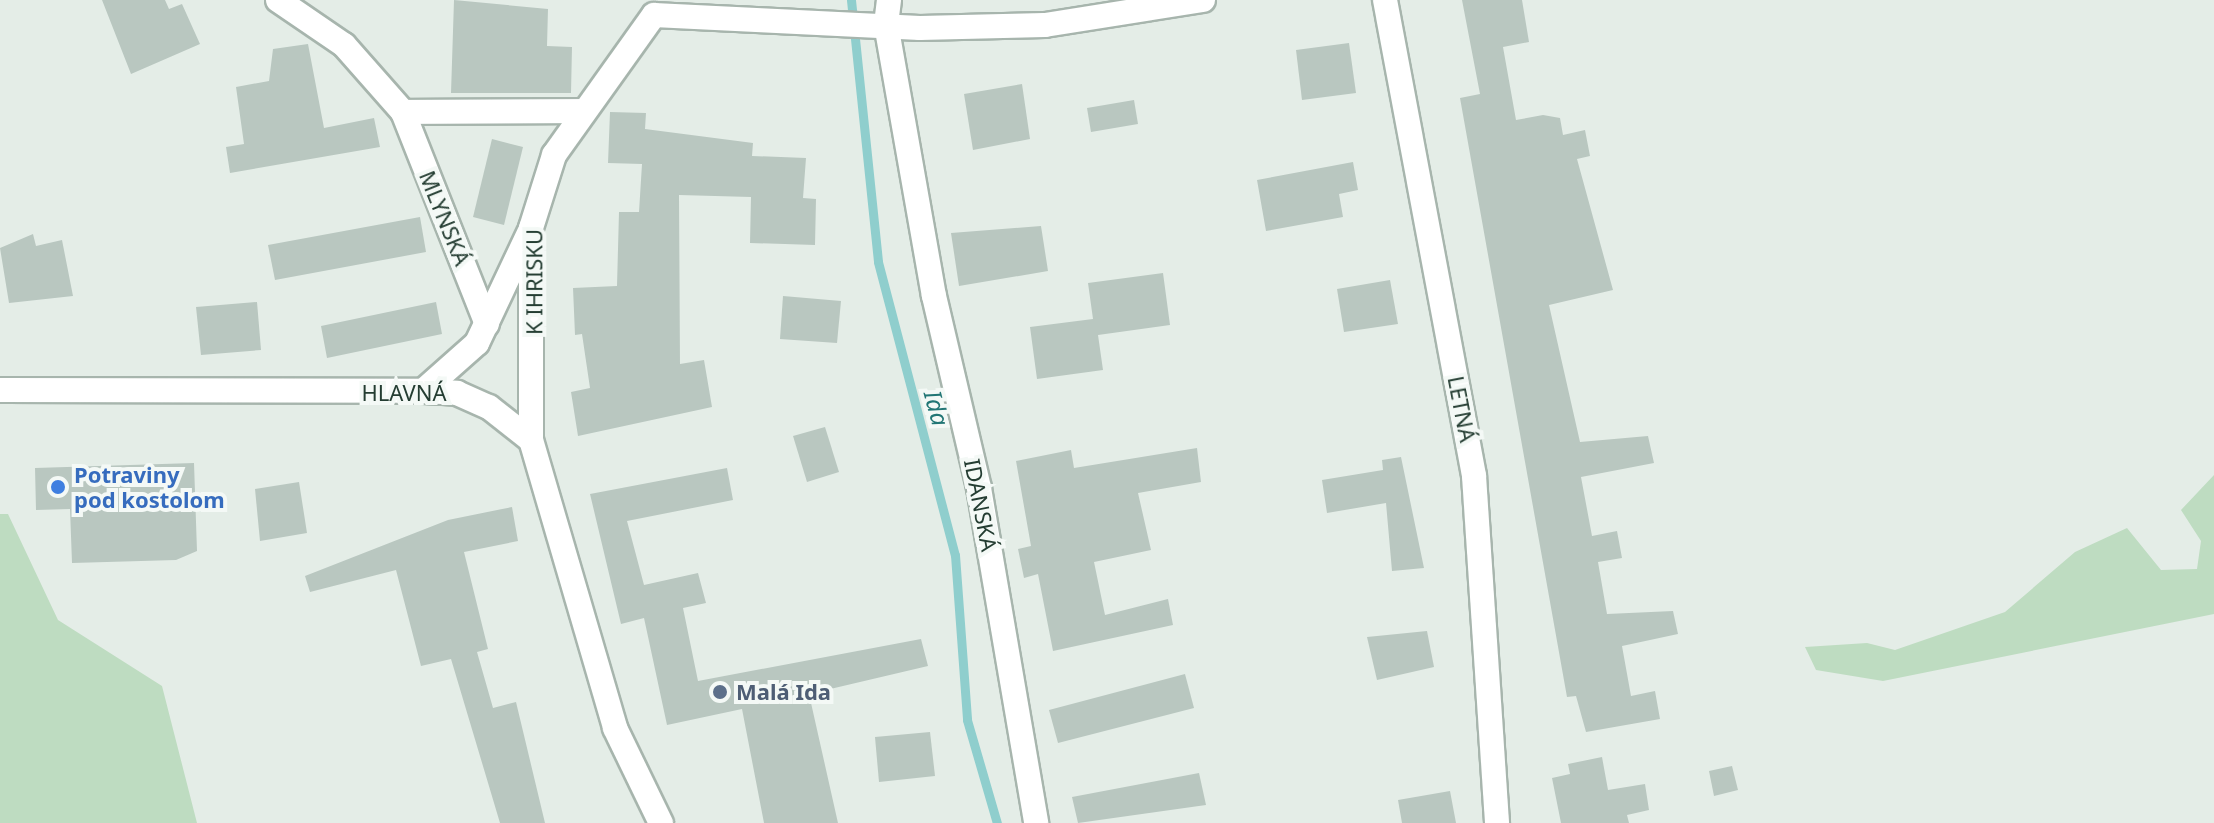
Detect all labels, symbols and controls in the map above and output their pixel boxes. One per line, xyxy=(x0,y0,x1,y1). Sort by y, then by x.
street label: MLYNSKÁ xyxy=(414,167,476,269)
street label: K IHRISKU xyxy=(521,229,547,335)
street label: LETNÁ xyxy=(1443,374,1481,444)
street label: HLAVNÁ xyxy=(362,380,446,406)
water label: Ida xyxy=(919,387,955,429)
street label: IDANSKÁ xyxy=(959,457,1003,553)
place label: Potraviny pod kostolom xyxy=(74,461,225,512)
marker: Potraviny pod kostolom xyxy=(49,478,67,496)
place label: Malá Ida xyxy=(736,679,831,705)
marker: Malá Ida xyxy=(711,683,729,701)

